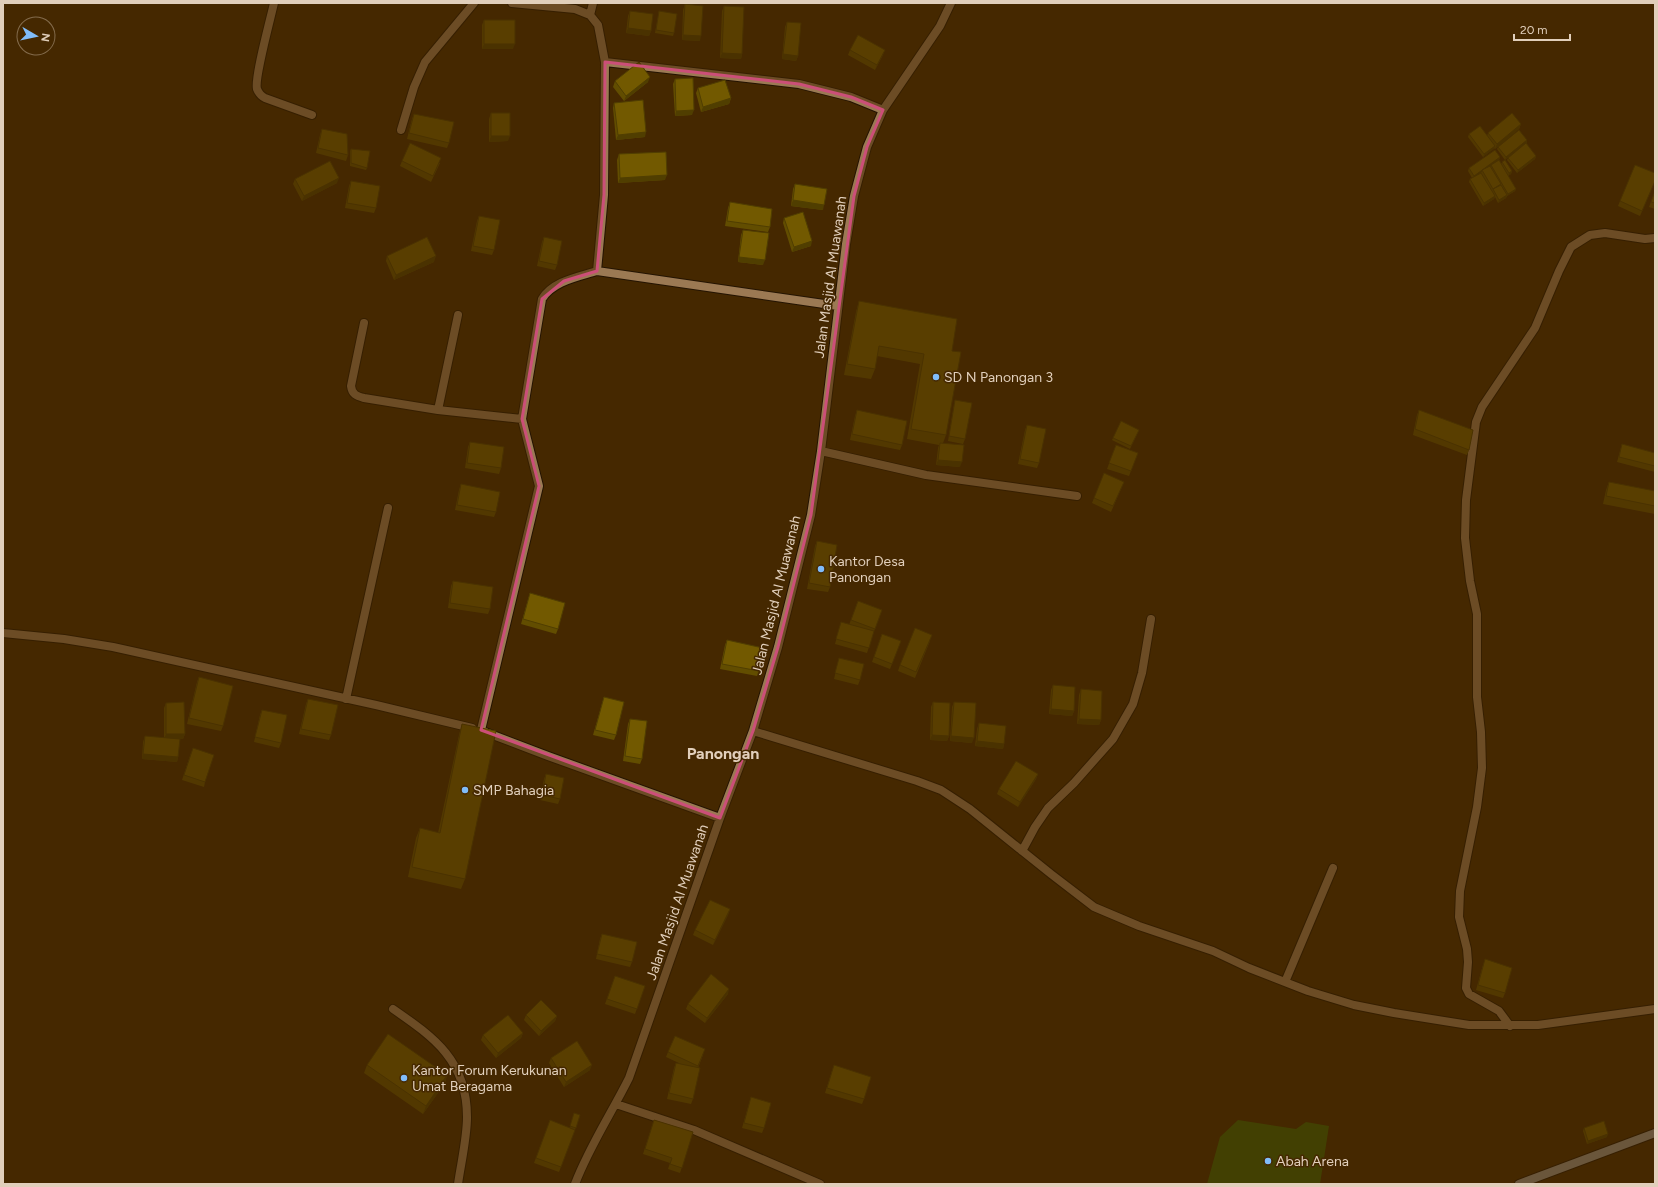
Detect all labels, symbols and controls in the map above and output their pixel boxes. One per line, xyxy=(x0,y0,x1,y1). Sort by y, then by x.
north arrow xyxy=(16,16,56,56)
scale bar xyxy=(1514,16,1570,42)
text: 20 m xyxy=(1520,23,1548,37)
text: N xyxy=(38,32,52,43)
street label: Jalan Masjid Al Muawanah xyxy=(811,195,850,359)
place label: SD N Panongan 3 xyxy=(944,369,1053,386)
marker: SD N Panongan 3 xyxy=(931,372,941,382)
street label: Jalan Masjid Al Muawanah xyxy=(748,514,805,676)
place label: Kantor Desa Panongan xyxy=(829,553,905,586)
marker: Kantor Desa Panongan xyxy=(816,564,826,574)
district label: Panongan xyxy=(687,744,759,763)
place label: SMP Bahagia xyxy=(473,782,554,799)
marker: SMP Bahagia xyxy=(460,785,470,795)
street label: Jalan Masjid Al Muawanah xyxy=(643,822,712,982)
place label: Kantor Forum Kerukunan Umat Beragama xyxy=(412,1062,567,1095)
marker: Kantor Forum Kerukunan Umat Beragama xyxy=(399,1073,409,1083)
place label: Abah Arena xyxy=(1276,1153,1349,1170)
marker: Abah Arena xyxy=(1263,1156,1273,1166)

